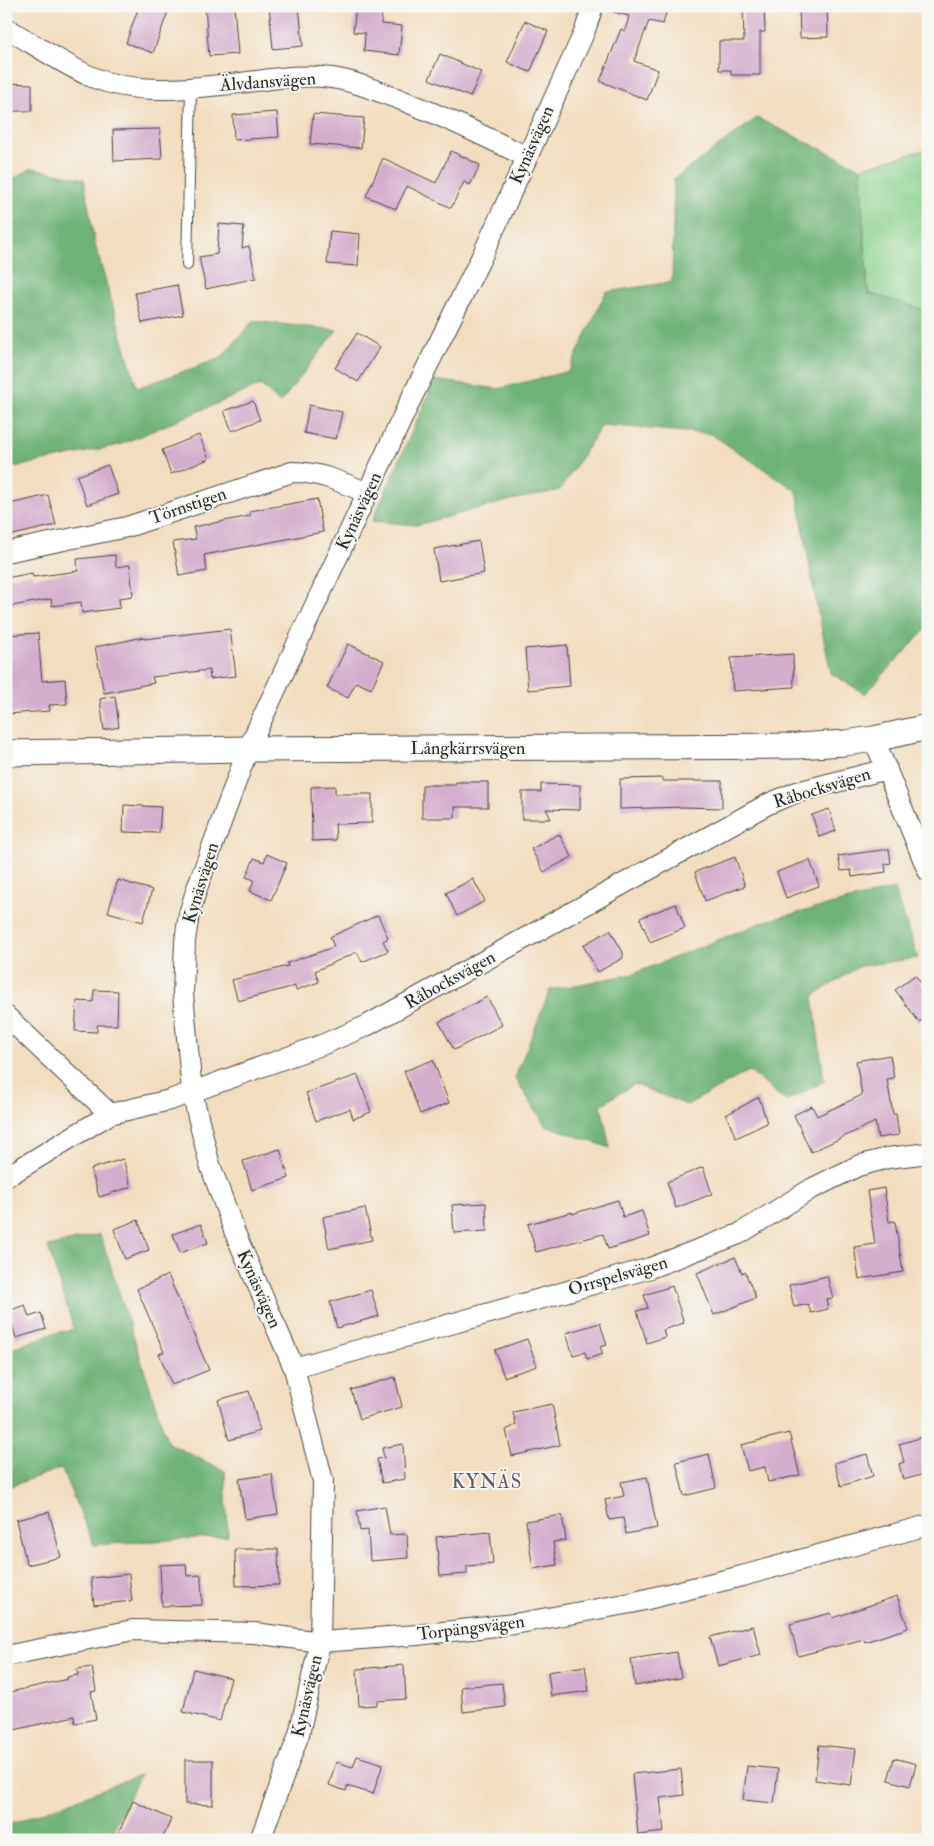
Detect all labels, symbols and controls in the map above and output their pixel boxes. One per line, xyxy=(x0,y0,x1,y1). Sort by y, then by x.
street label: Älvdansvägen xyxy=(218,67,317,97)
street label: Kynäsvägen xyxy=(505,102,559,188)
street label: Kynäsvägen xyxy=(331,468,387,554)
street label: Törnstigen xyxy=(146,482,230,530)
street label: Långkärrsvägen xyxy=(411,737,525,760)
street label: Råbocksvägen xyxy=(771,762,873,814)
street label: Kynäsvägen xyxy=(178,840,224,926)
street label: Råbocksvägen xyxy=(401,946,499,1014)
street label: Kynäsvägen xyxy=(232,1246,286,1332)
street label: Orrspelsvägen xyxy=(566,1251,670,1301)
district label: KYNÄS xyxy=(452,1469,522,1494)
street label: Torpängsvägen xyxy=(416,1610,526,1646)
street label: Kynäsvägen xyxy=(286,1653,328,1739)

